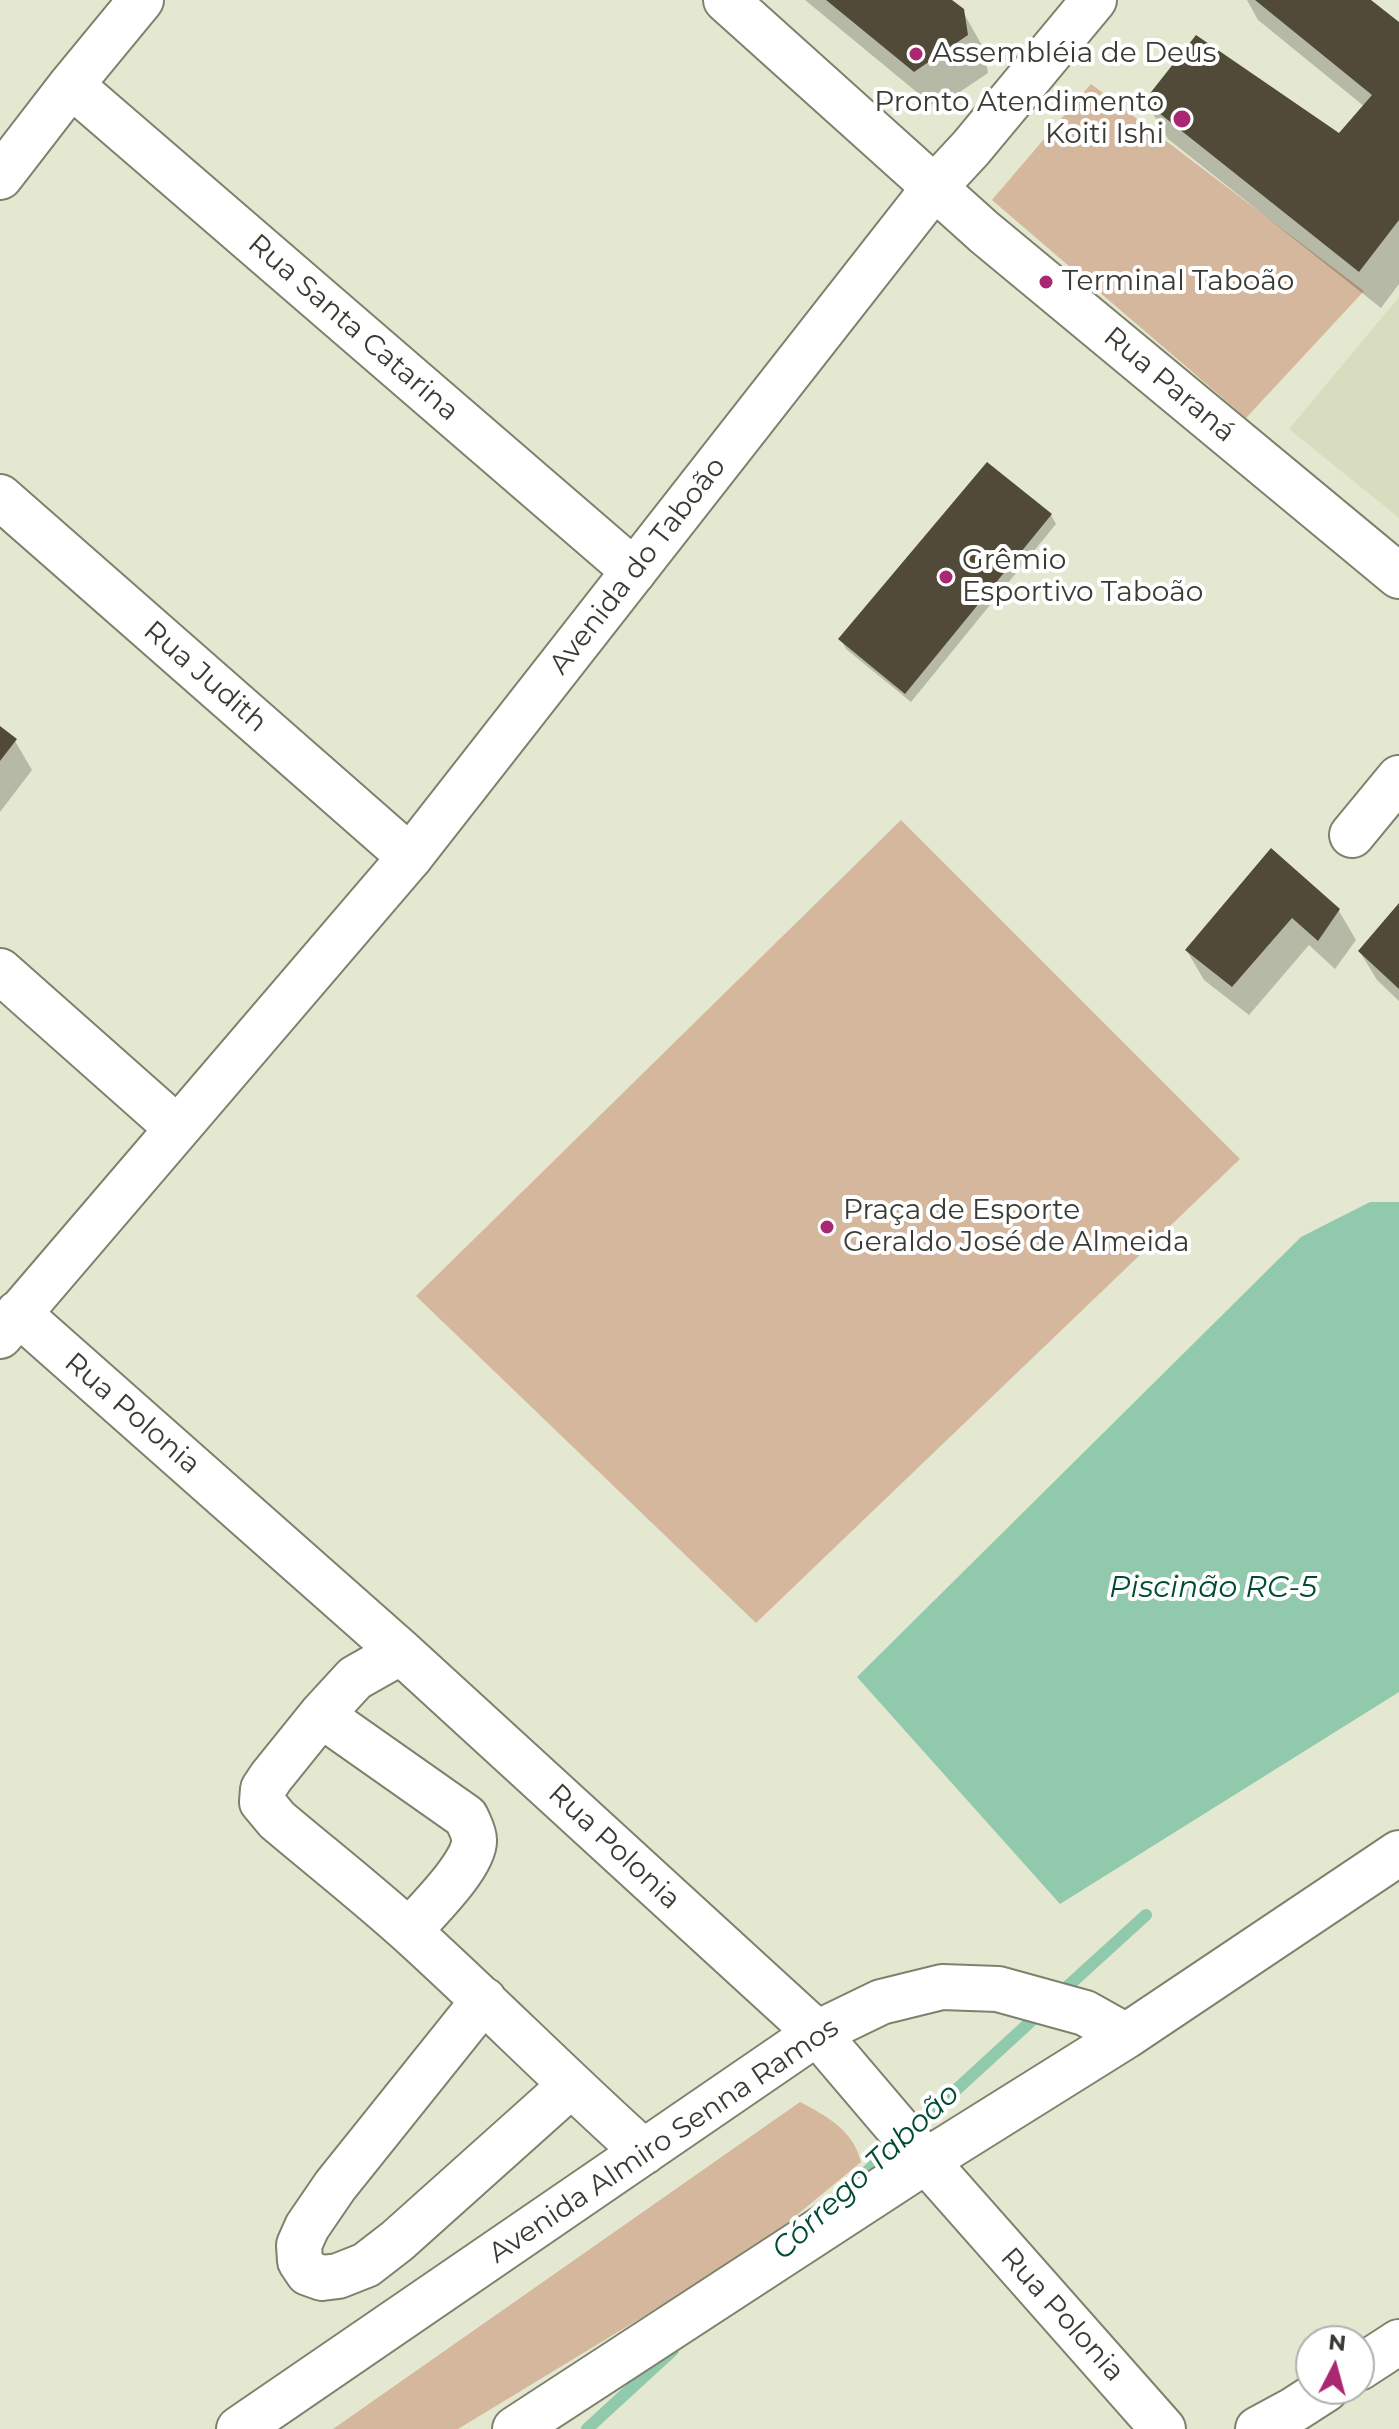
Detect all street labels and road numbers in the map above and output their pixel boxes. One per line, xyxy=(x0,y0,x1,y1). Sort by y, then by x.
street label: Rua Santa Catarina xyxy=(241,227,465,429)
street label: Rua Paraná xyxy=(1096,320,1242,450)
street label: Avenida do Taboão xyxy=(543,451,733,681)
street label: Rua Judith xyxy=(136,614,274,740)
street label: Rua Polonia xyxy=(57,1346,207,1482)
street label: Rua Polonia xyxy=(541,1777,687,1917)
street label: Avenida Almiro Senna Ramos xyxy=(483,2011,845,2271)
street label: Rua Polonia xyxy=(993,2241,1131,2389)

